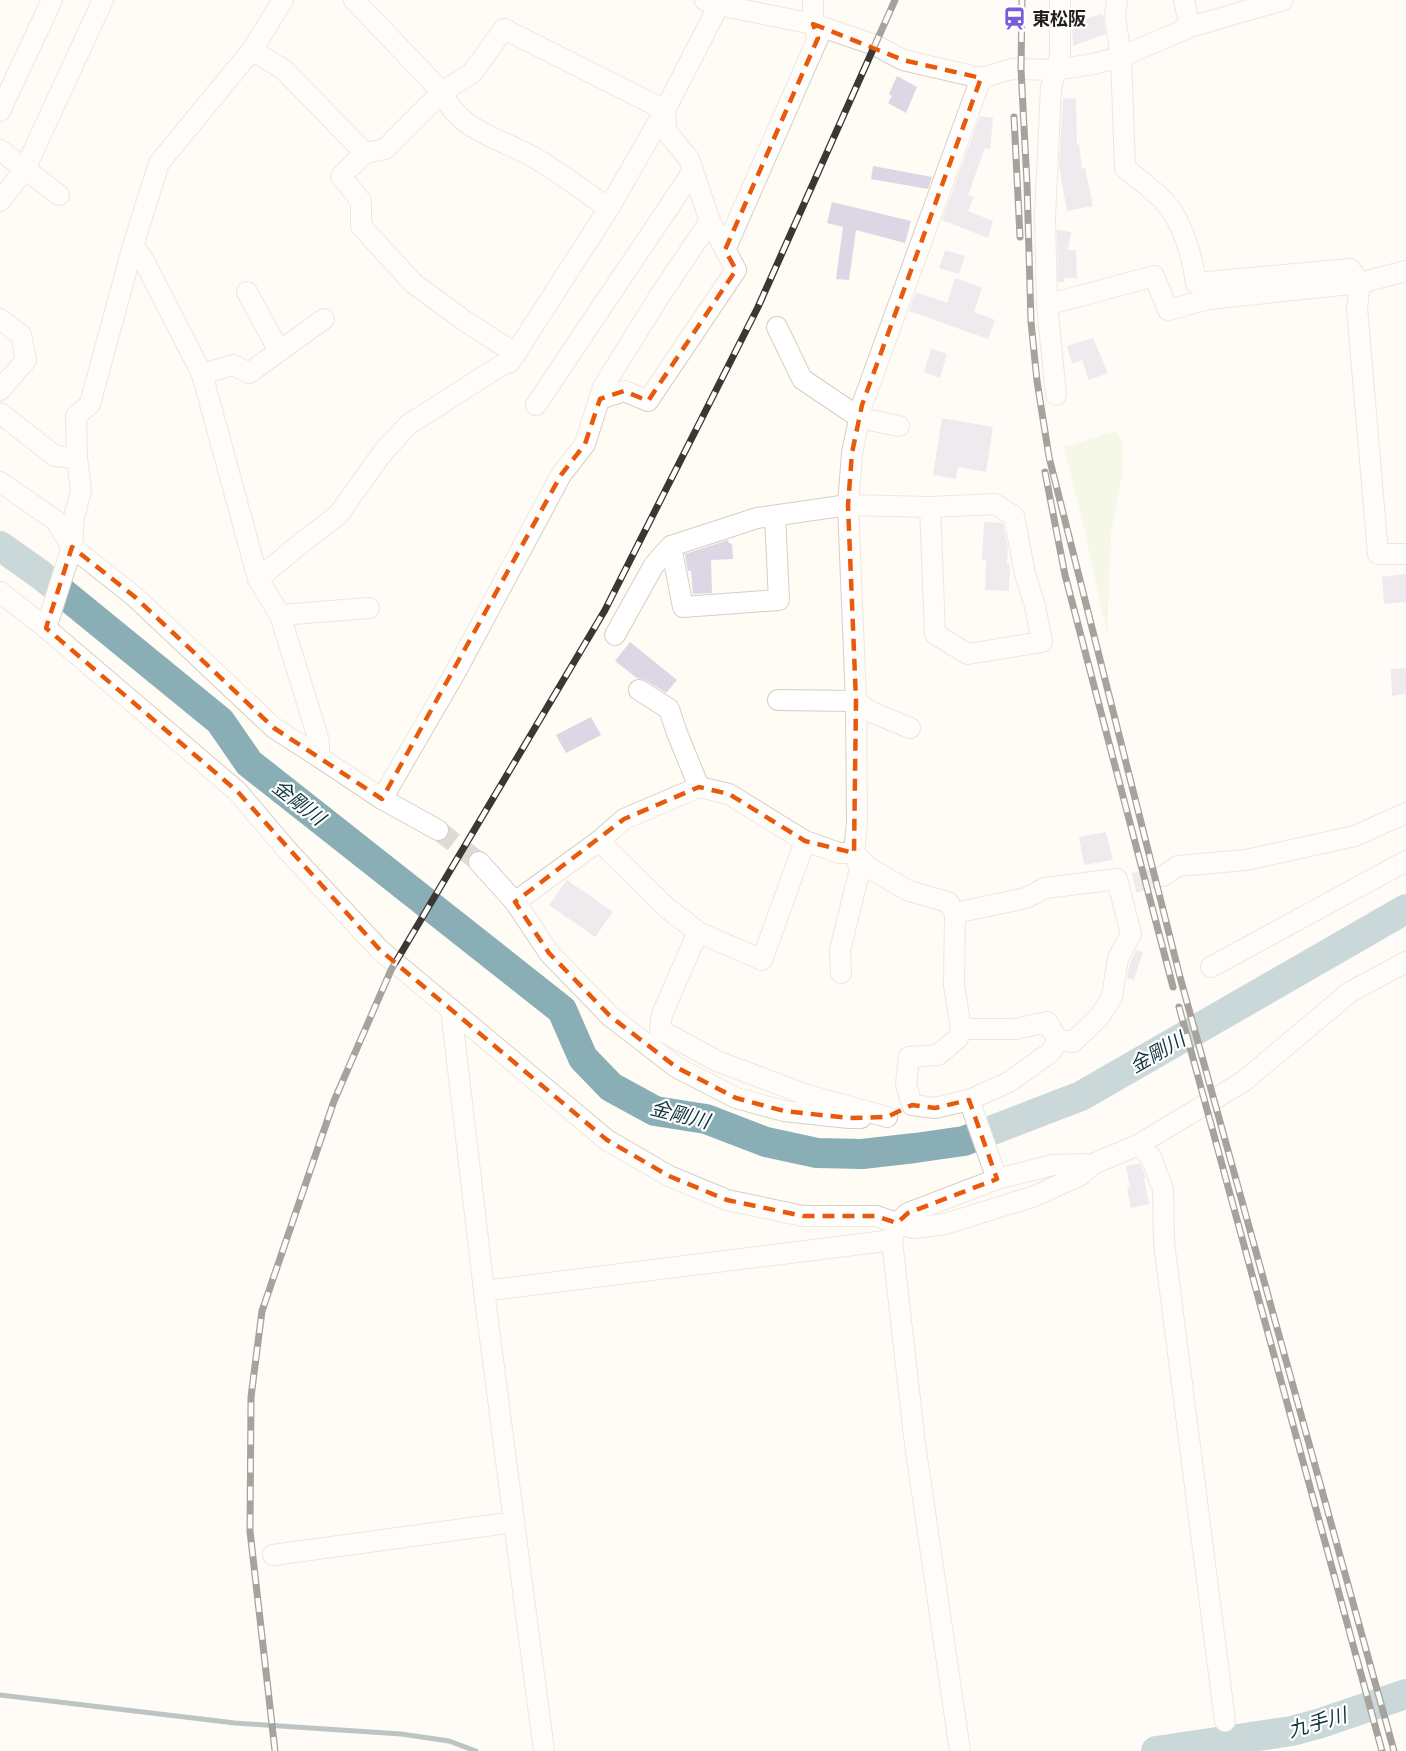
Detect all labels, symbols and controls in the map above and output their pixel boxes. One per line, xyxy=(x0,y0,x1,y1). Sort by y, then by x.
station icon: 東松阪 xyxy=(1001,5,1027,31)
place label: 東松阪 xyxy=(1032,6,1086,30)
water label: 金剛川 xyxy=(267,773,333,832)
water label: 金剛川 xyxy=(1124,1024,1191,1079)
water label: 金剛川 xyxy=(648,1094,714,1135)
water label: 九手川 xyxy=(1284,1700,1351,1743)

